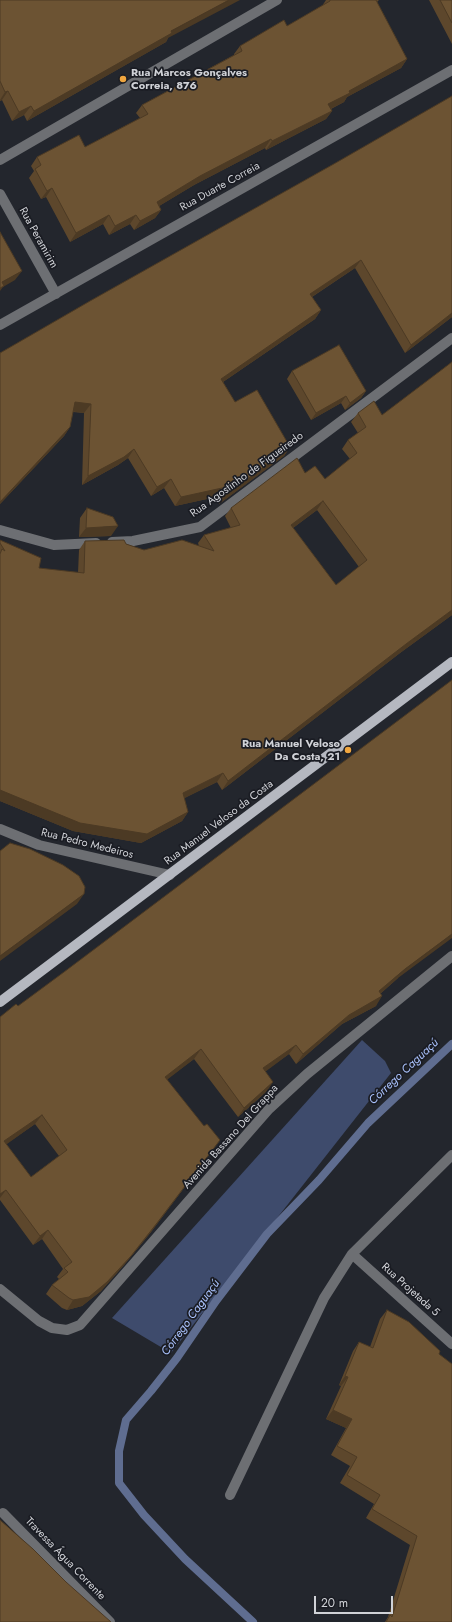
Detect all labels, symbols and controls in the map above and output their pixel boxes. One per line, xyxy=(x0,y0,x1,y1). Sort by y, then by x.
place label: Rua Marcos Gonçalves Correia, 876 xyxy=(131,66,247,92)
marker: Rua Marcos Gonçalves Correia, 876 xyxy=(118,74,128,84)
street label: Rua Duarte Correia xyxy=(178,160,262,214)
street label: Rua Peramirim xyxy=(16,205,60,271)
street label: Rua Agostinho de Figueiredo xyxy=(188,430,306,520)
place label: Rua Manuel Veloso Da Costa, 21 xyxy=(242,737,340,763)
marker: Rua Manuel Veloso Da Costa, 21 xyxy=(343,745,353,755)
street label: Rua Manuel Veloso da Costa xyxy=(162,778,276,868)
street label: Rua Pedro Medeiros xyxy=(40,826,134,862)
water label: Córrego Caguaçú xyxy=(366,1036,442,1108)
street label: Avenida Bassano Del Grappa xyxy=(181,1082,281,1192)
street label: Rua Projetada 5 xyxy=(378,1261,442,1319)
water label: Córrego Caguaçú xyxy=(159,1277,223,1359)
street label: Travessa Água Corrente xyxy=(22,1515,108,1603)
scale bar xyxy=(316,1588,395,1614)
text: 20 m xyxy=(321,1594,348,1612)

